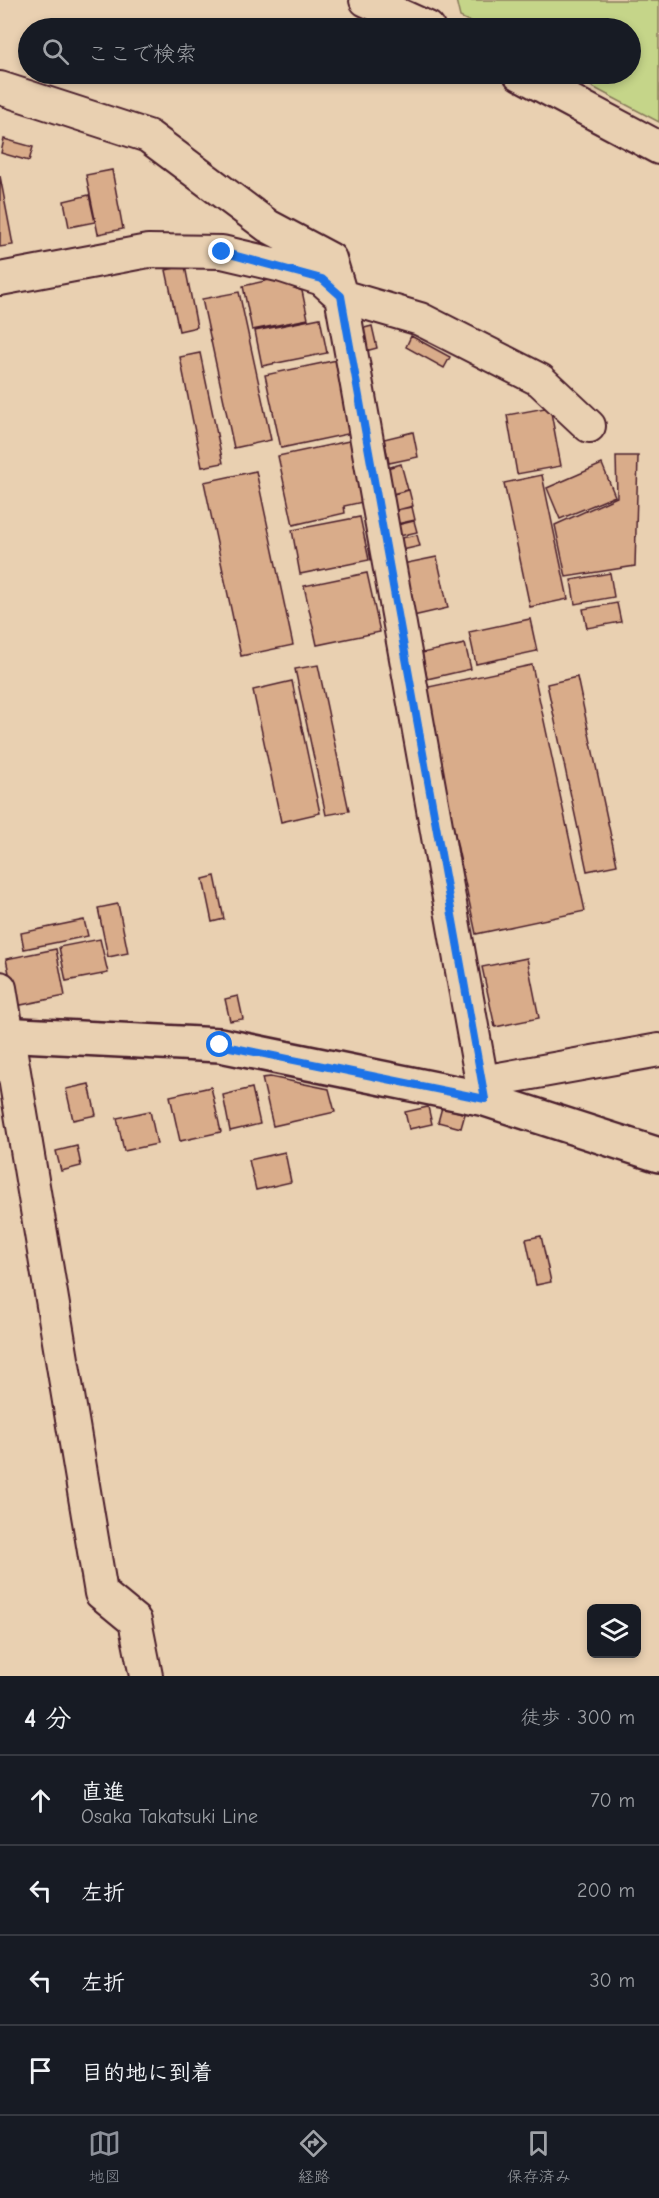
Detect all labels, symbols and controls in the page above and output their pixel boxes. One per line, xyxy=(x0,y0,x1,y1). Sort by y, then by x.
search box xyxy=(18,18,641,84)
icon: search xyxy=(39,35,72,68)
text: ここで検索 xyxy=(87,41,197,67)
route end xyxy=(208,238,234,264)
route start xyxy=(206,1031,232,1057)
map controls xyxy=(587,1604,641,1658)
button: layers xyxy=(587,1604,641,1658)
text: 4 分 xyxy=(24,1704,71,1734)
text: 徒歩 · 300 m xyxy=(520,1706,635,1729)
text: 直進 xyxy=(81,1779,125,1805)
icon: ahead xyxy=(24,1784,57,1817)
text: 70 m xyxy=(590,1789,635,1812)
text: Osaka Takatsuki Line xyxy=(81,1805,258,1828)
icon: left xyxy=(24,1874,57,1907)
text: 200 m xyxy=(577,1879,635,1902)
text: 左折 xyxy=(81,1880,125,1906)
icon: left xyxy=(24,1964,57,1997)
text: 30 m xyxy=(589,1969,635,1992)
text: 左折 xyxy=(81,1970,125,1996)
icon: arrive xyxy=(24,2054,57,2087)
text: 目的地に到着 xyxy=(81,2060,213,2086)
tab: 地図 xyxy=(88,2127,121,2187)
tab: 経路 xyxy=(297,2127,330,2187)
tab: 保存済み xyxy=(507,2127,571,2187)

